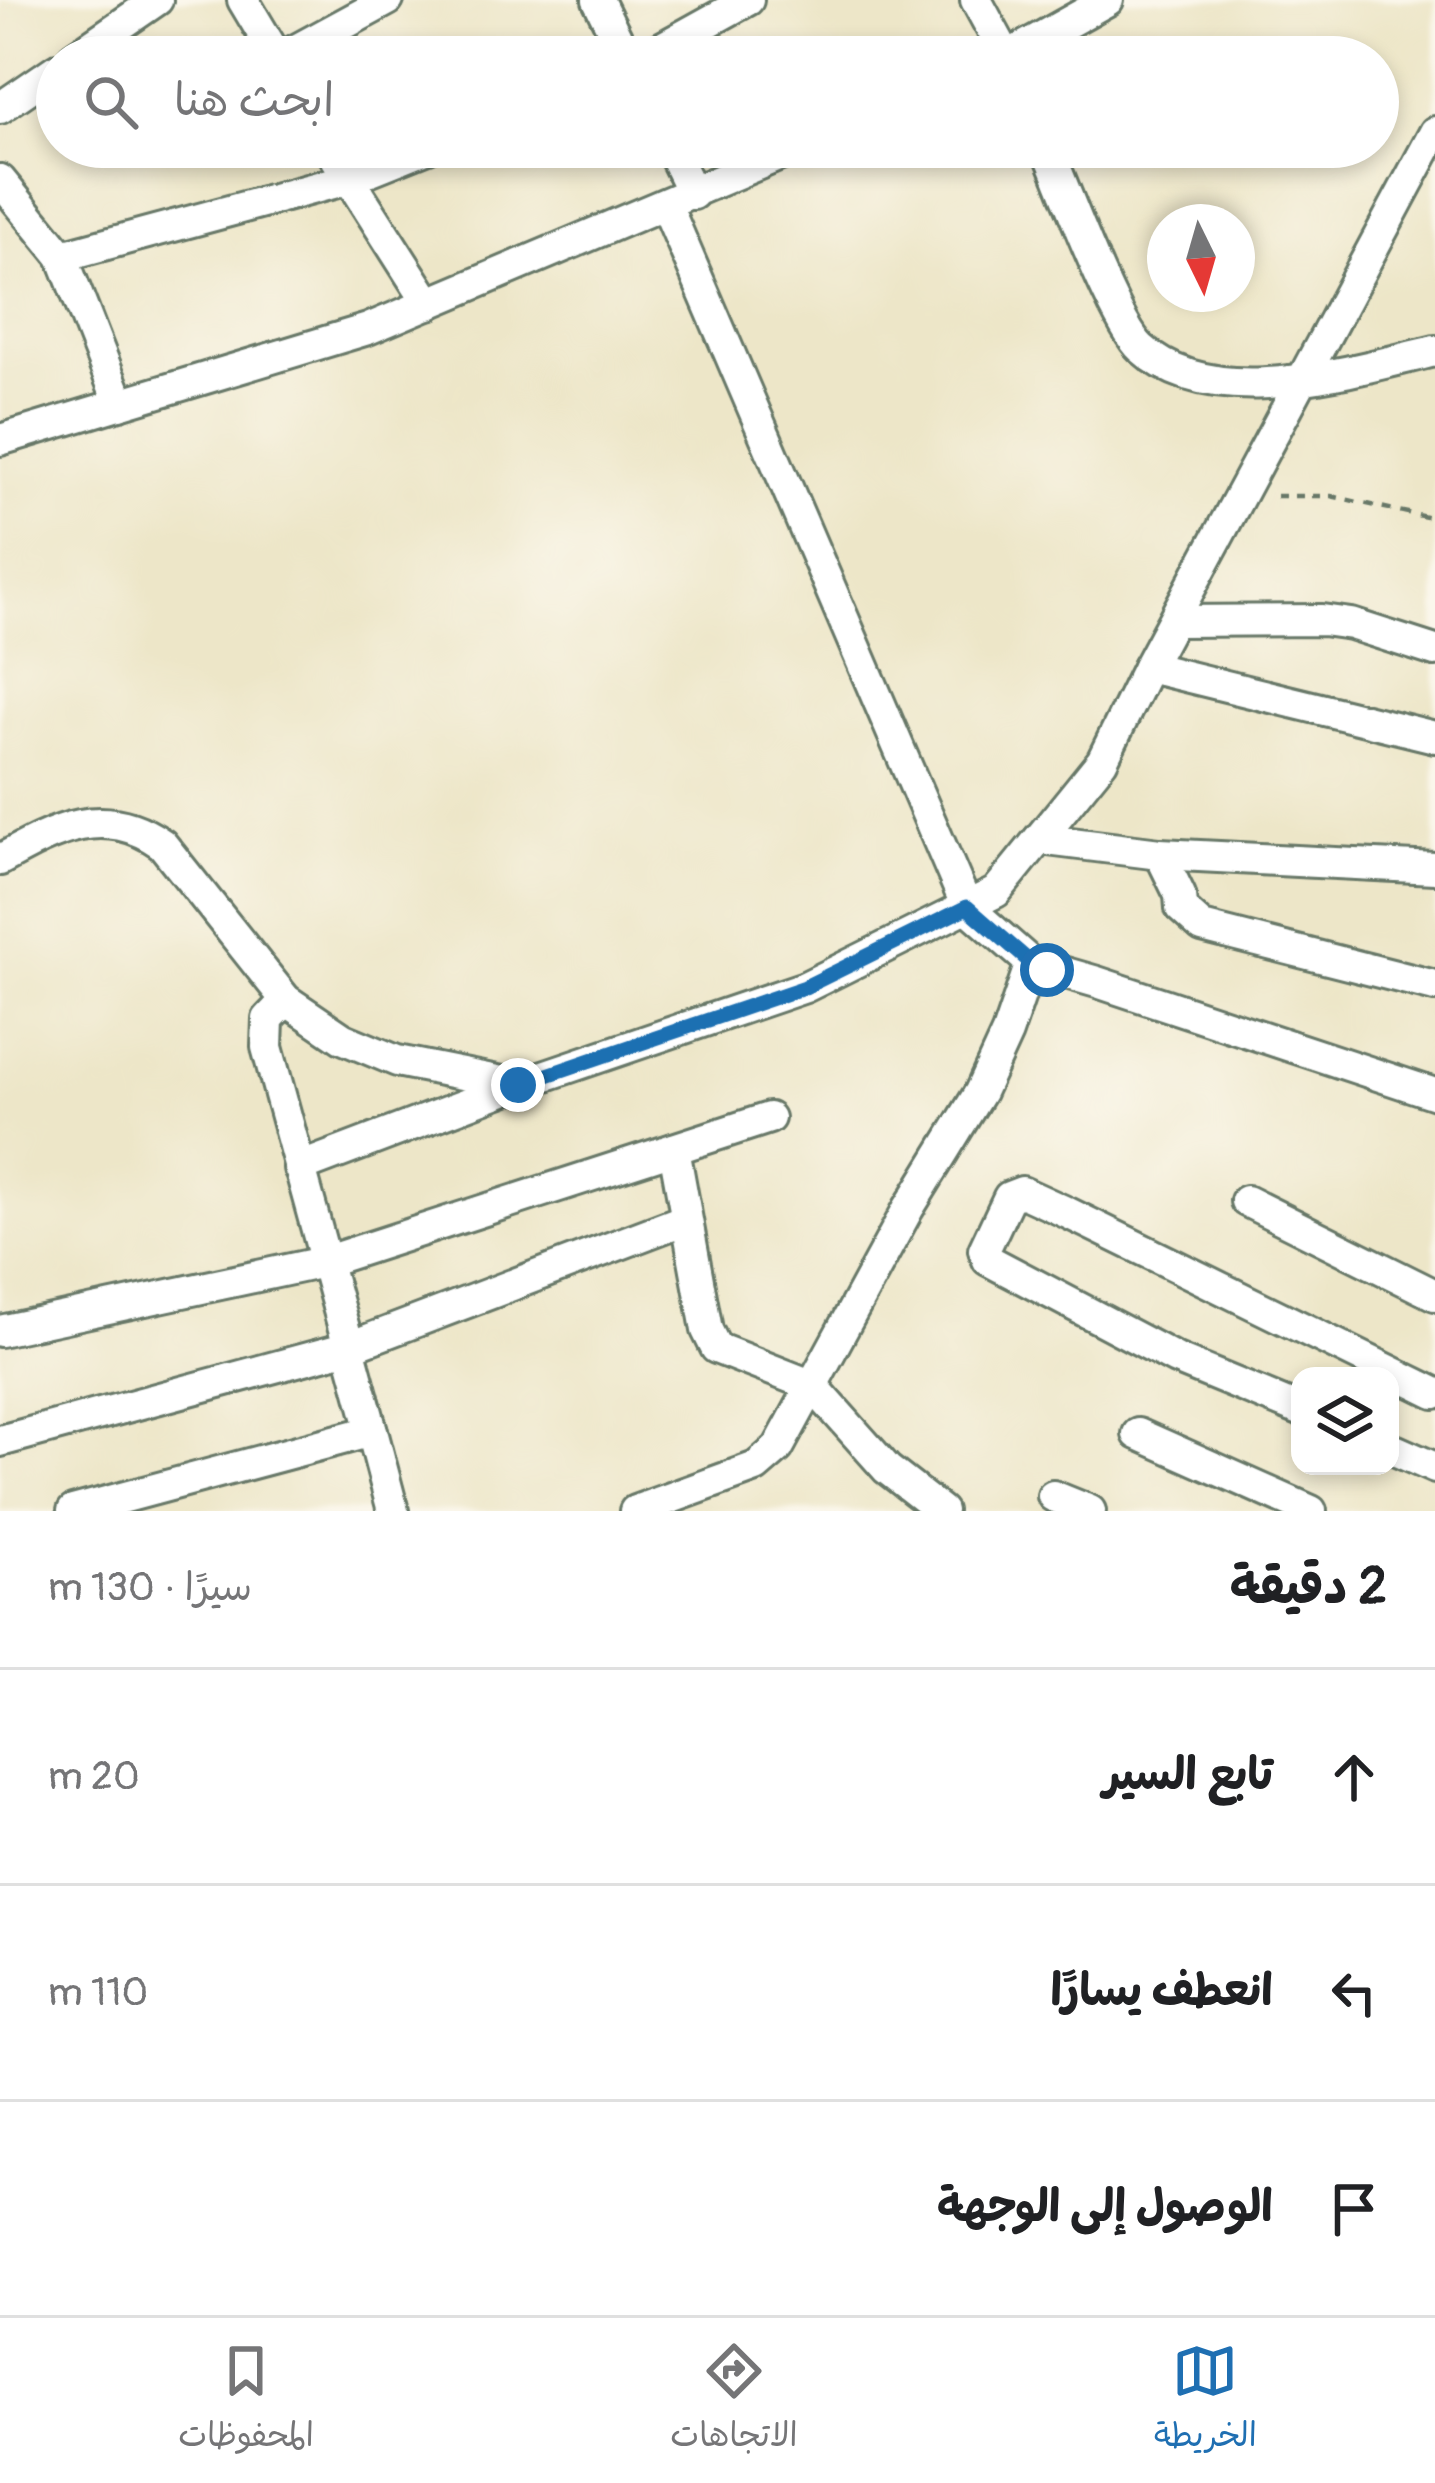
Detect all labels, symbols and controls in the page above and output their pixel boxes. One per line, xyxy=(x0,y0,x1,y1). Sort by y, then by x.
search box xyxy=(36,36,1399,168)
icon: search xyxy=(78,69,144,135)
text: ابحث هنا xyxy=(174,73,334,129)
north arrow xyxy=(1147,204,1255,312)
route start xyxy=(1020,943,1074,997)
route end xyxy=(491,1058,545,1112)
map controls xyxy=(1291,1367,1399,1475)
button: layers xyxy=(1291,1367,1399,1475)
text: 2 دقيقة xyxy=(1230,1555,1387,1619)
text: سيرًا · 130 m xyxy=(48,1563,252,1612)
icon: ahead xyxy=(1321,1744,1387,1810)
text: تابع السير xyxy=(1103,1747,1273,1803)
text: 20 m xyxy=(48,1752,140,1801)
icon: left xyxy=(1321,1960,1387,2026)
text: انعطف يسارًا xyxy=(1051,1963,1273,2019)
text: 110 m xyxy=(48,1968,148,2017)
icon: arrive xyxy=(1321,2176,1387,2242)
text: الوصول إلى الوجهة xyxy=(937,2179,1273,2235)
tab: المحفوظات xyxy=(178,2338,314,2464)
tab: الاتجاهات xyxy=(670,2338,798,2464)
tab: الخريطة xyxy=(1154,2338,1257,2464)

